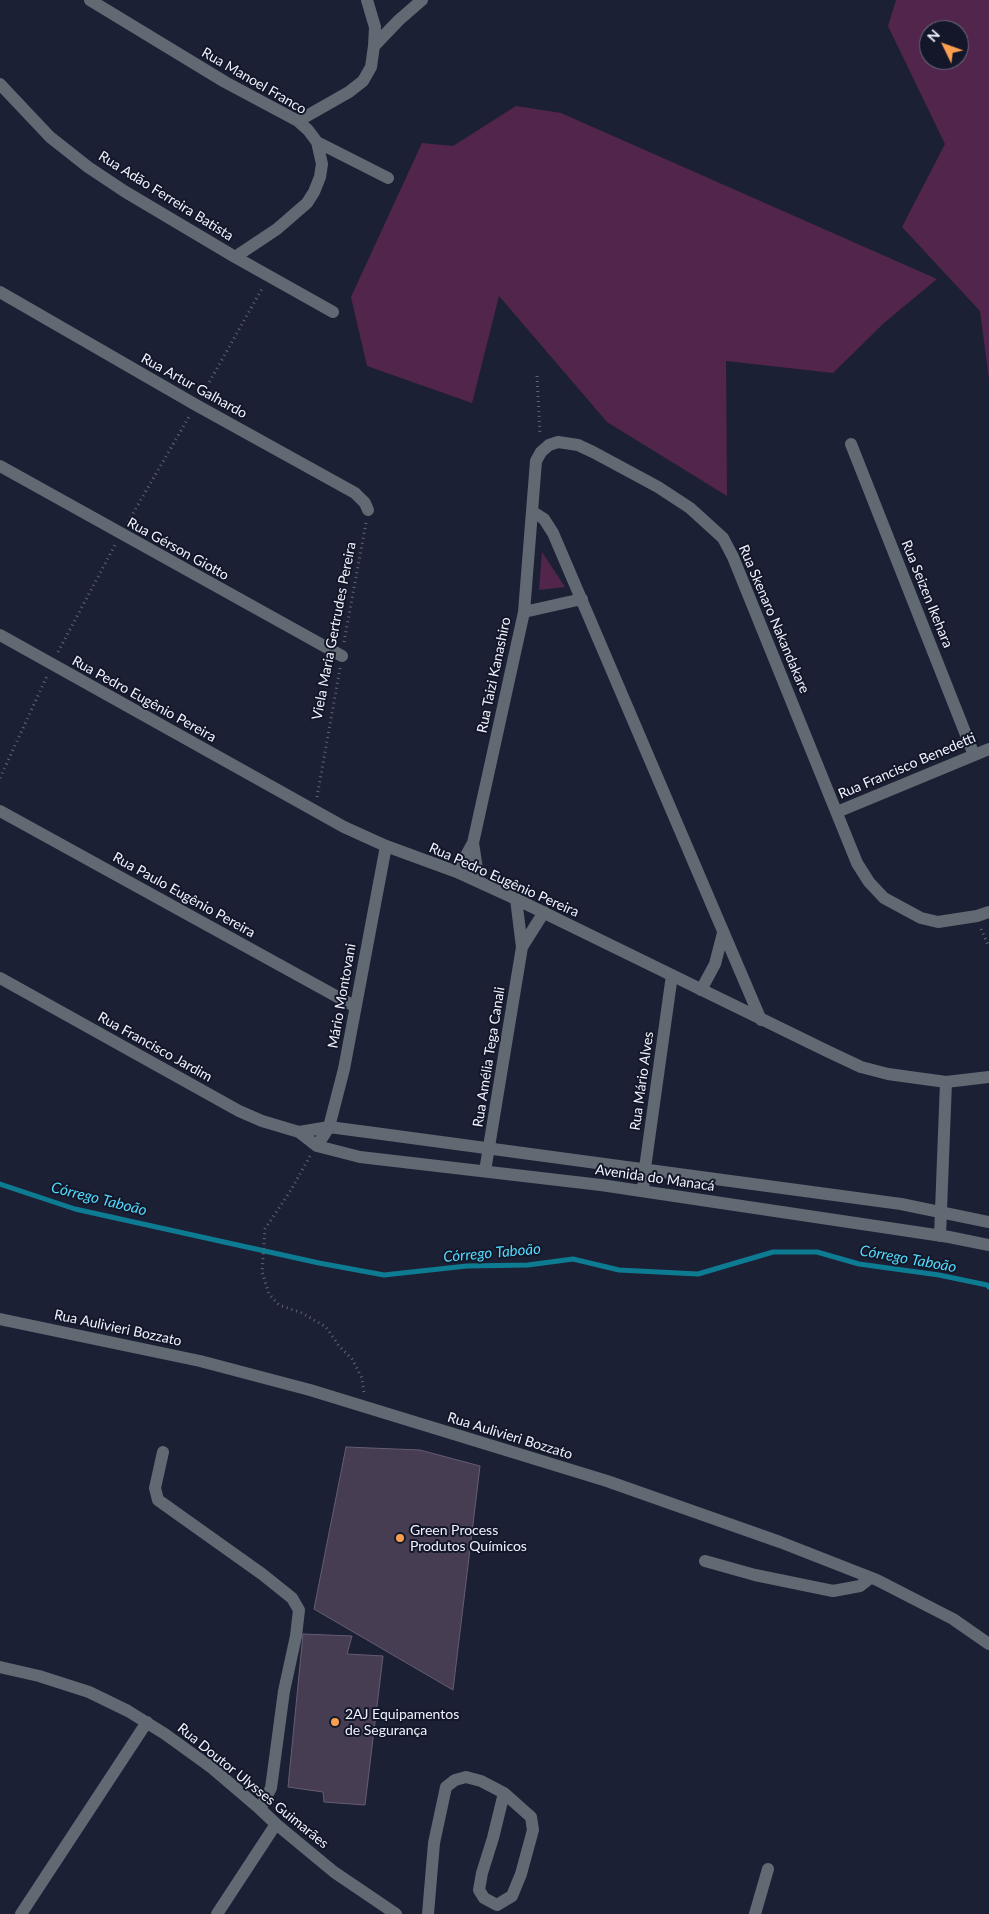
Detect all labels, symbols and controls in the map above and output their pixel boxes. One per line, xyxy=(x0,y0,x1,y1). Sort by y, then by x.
north arrow xyxy=(919,20,969,70)
text: N xyxy=(923,26,943,45)
street label: Rua Manoel Franco xyxy=(199,44,309,118)
street label: Rua Adão Ferreira Batista xyxy=(95,148,237,244)
street label: Rua Artur Galhardo xyxy=(138,350,250,422)
street label: Rua Gérson Giotto xyxy=(124,514,232,584)
street label: Rua Seizen Ikehara xyxy=(898,538,956,650)
street label: Viela Maria Gertrudes Pereira xyxy=(308,540,360,722)
street label: Rua Skenaro Nakandakare xyxy=(735,542,813,696)
street label: Rua Taizi Kanashiro xyxy=(474,616,514,734)
street label: Rua Pedro Eugênio Pereira xyxy=(69,652,219,746)
street label: Rua Francisco Benedetti xyxy=(836,729,978,803)
street label: Rua Pedro Eugênio Pereira xyxy=(426,839,582,921)
street label: Rua Paulo Eugênio Pereira xyxy=(110,849,258,941)
street label: Mário Montovani xyxy=(325,942,359,1050)
street label: Rua Amélia Tega Canali xyxy=(470,986,508,1128)
street label: Rua Francisco Jardim xyxy=(95,1009,215,1085)
street label: Rua Mário Alves xyxy=(627,1030,657,1132)
street label: Avenida do Manacá xyxy=(594,1161,716,1195)
water label: Córrego Taboão xyxy=(49,1178,149,1220)
water label: Córrego Taboão xyxy=(442,1240,542,1266)
water label: Córrego Taboão xyxy=(858,1242,958,1276)
street label: Rua Aulivieri Bozzato xyxy=(53,1306,183,1350)
street label: Rua Aulivieri Bozzato xyxy=(445,1409,575,1463)
place label: Green Process Produtos Químicos xyxy=(410,1522,527,1554)
marker: Green Process Produtos Químicos xyxy=(394,1532,406,1544)
place label: 2AJ Equipamentos de Segurança xyxy=(345,1706,459,1738)
marker: 2AJ Equipamentos de Segurança xyxy=(329,1716,341,1728)
street label: Rua Doutor Ulysses Guimarães xyxy=(174,1720,332,1852)

